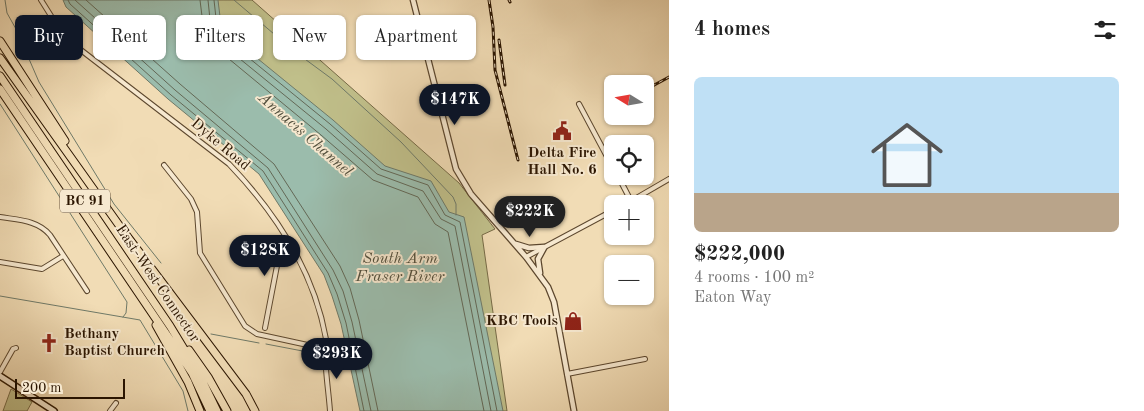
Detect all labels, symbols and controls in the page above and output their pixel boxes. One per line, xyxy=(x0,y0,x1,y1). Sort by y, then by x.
chip: Buy xyxy=(15,15,83,60)
chip: Rent xyxy=(93,15,166,60)
chip: Filters xyxy=(176,15,263,60)
chip: New xyxy=(273,15,346,60)
chip: Apartment xyxy=(356,15,476,60)
icon: filters xyxy=(1091,16,1119,44)
text: 4 homes xyxy=(694,19,770,40)
north arrow xyxy=(604,75,654,125)
map controls xyxy=(604,75,654,305)
pin: $147K xyxy=(420,84,490,126)
water label: Annacis Channel xyxy=(254,89,355,180)
text: $147K xyxy=(430,92,480,108)
icon: home xyxy=(862,110,952,200)
street label: Dyke Road xyxy=(188,116,253,174)
public building icon: Delta Fire Hall No. 6 xyxy=(551,120,573,142)
button: locate xyxy=(604,135,654,185)
place label: Delta Fire Hall No. 6 xyxy=(527,146,597,178)
road number: BC 91 xyxy=(60,190,110,212)
button: + xyxy=(604,195,654,245)
pin: $222K xyxy=(495,196,565,238)
text: $222K xyxy=(505,204,555,220)
street label: East-West Connector xyxy=(112,222,202,346)
pin: $128K xyxy=(230,234,300,277)
text: $128K xyxy=(240,243,290,259)
text: $222,000 xyxy=(694,244,785,265)
water label: South Arm Fraser River xyxy=(355,251,446,285)
button: − xyxy=(604,255,654,305)
text: 4 rooms · 100 m² xyxy=(694,270,814,286)
text: Eaton Way xyxy=(694,290,772,306)
shop icon: KBC Tools xyxy=(562,310,584,332)
place label: KBC Tools xyxy=(486,314,558,329)
place label: Bethany Baptist Church xyxy=(64,327,165,359)
church icon: Bethany Baptist Church xyxy=(38,332,60,354)
pin: $293K xyxy=(302,338,372,380)
text: $293K xyxy=(312,346,362,362)
scale bar xyxy=(15,376,125,399)
text: 200 m xyxy=(22,381,61,395)

